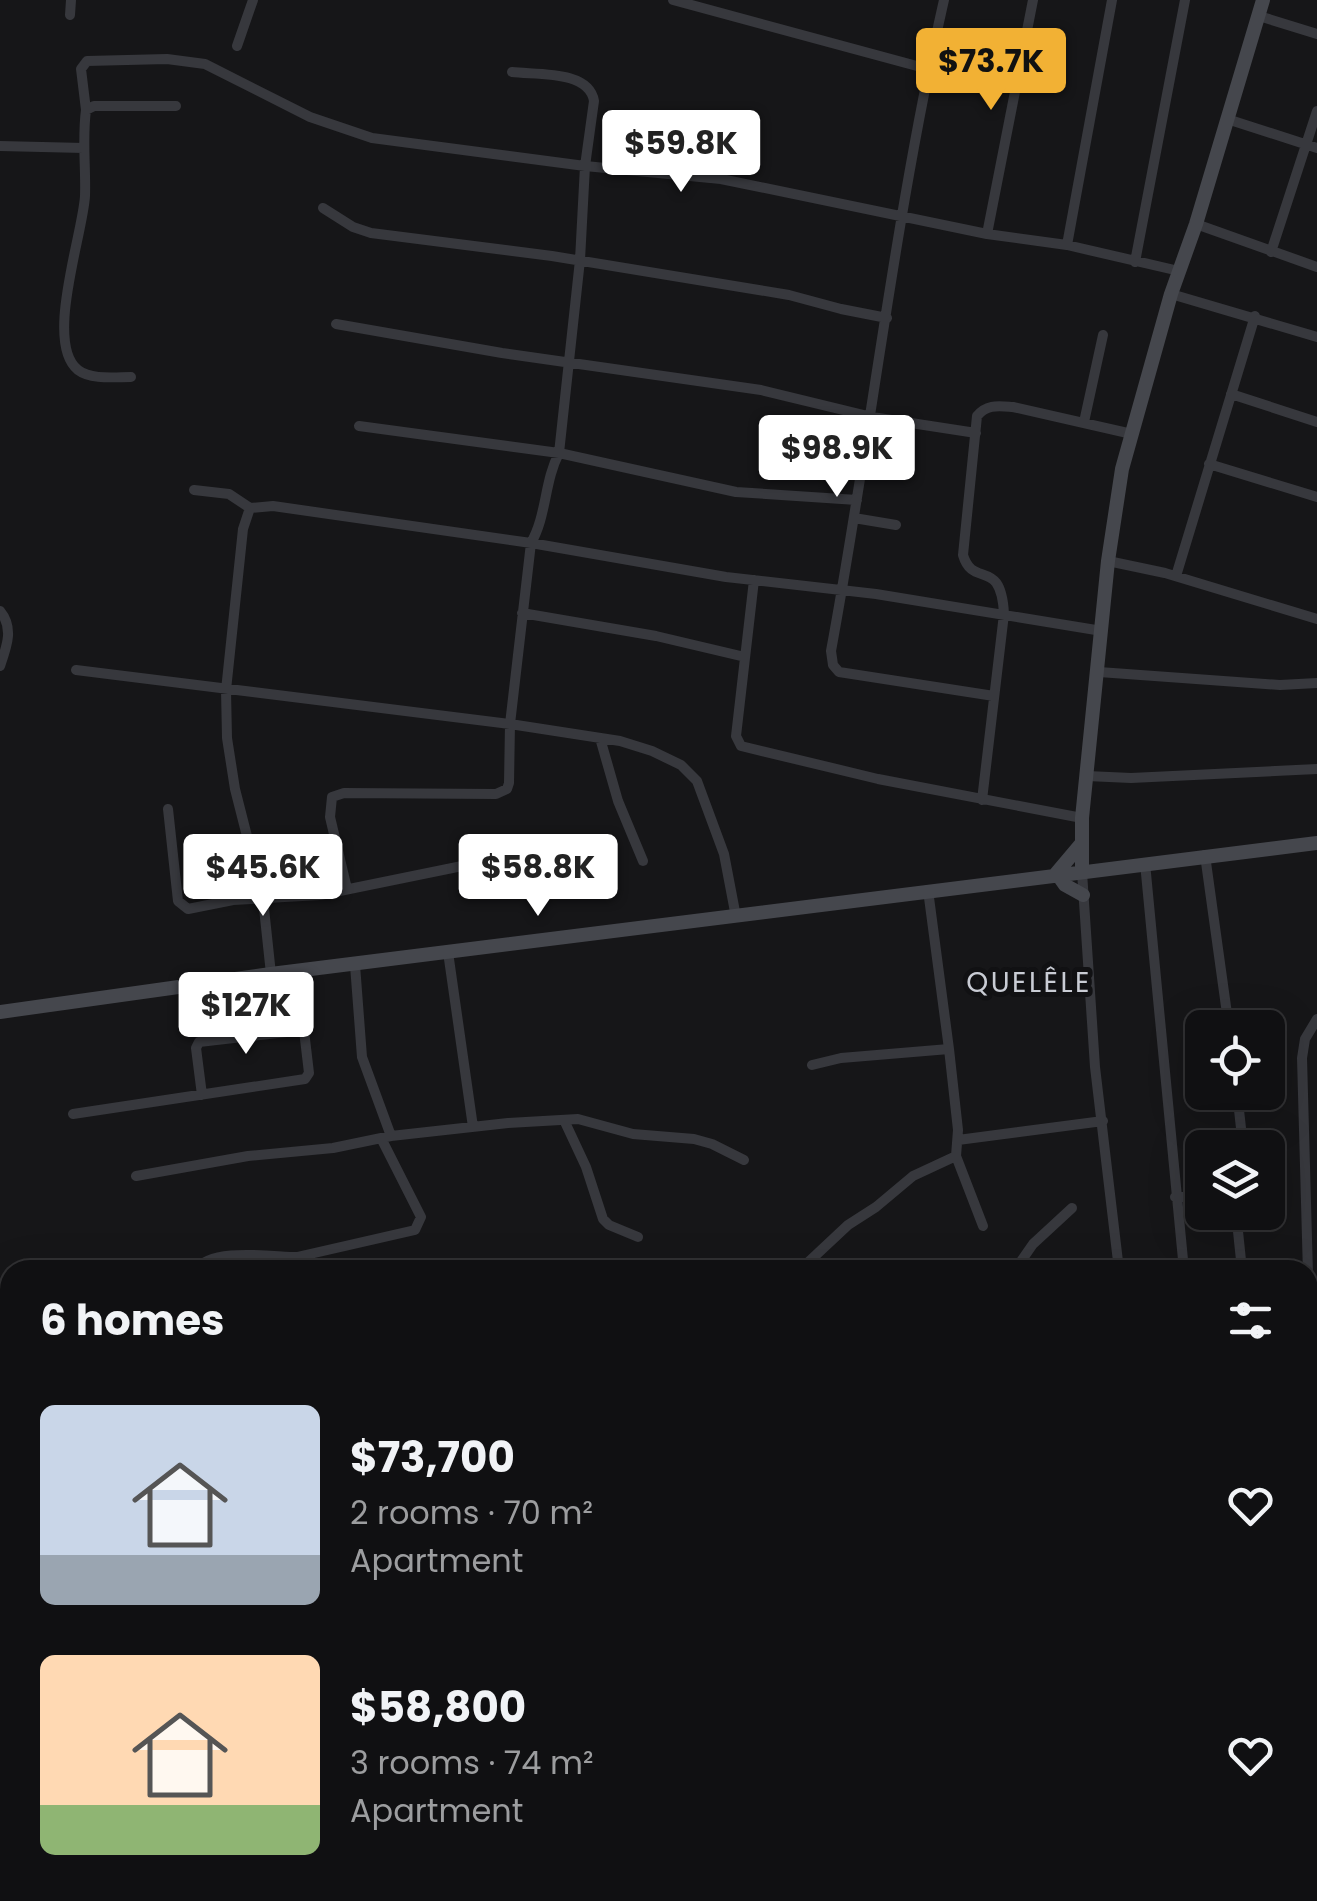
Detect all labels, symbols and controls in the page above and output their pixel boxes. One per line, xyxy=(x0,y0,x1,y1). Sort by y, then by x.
pin: $73.7K xyxy=(910,28,1072,113)
text: $73.7K xyxy=(938,38,1044,83)
pin: $59.8K xyxy=(600,110,762,195)
text: $59.8K xyxy=(624,120,738,165)
pin: $98.9K xyxy=(756,415,918,500)
text: $98.9K xyxy=(781,425,893,470)
pin: $45.6K xyxy=(182,834,344,919)
pin: $58.8K xyxy=(457,834,619,919)
text: $45.6K xyxy=(205,844,321,889)
text: $58.8K xyxy=(481,844,595,889)
district label: QUELÊLE xyxy=(966,963,1092,1002)
pin: $127K xyxy=(176,972,316,1057)
text: $127K xyxy=(201,982,291,1027)
map controls xyxy=(1185,1010,1285,1230)
button: locate xyxy=(1185,1010,1285,1110)
button: layers xyxy=(1185,1130,1285,1230)
text: 6 homes xyxy=(40,1291,225,1350)
icon: filters xyxy=(1223,1293,1278,1348)
text: $73,700 xyxy=(350,1428,515,1487)
icon: home xyxy=(120,1445,240,1565)
icon: heart xyxy=(1223,1478,1278,1533)
text: 2 rooms · 70 m² xyxy=(350,1490,593,1535)
text: Apartment xyxy=(350,1538,523,1583)
text: $58,800 xyxy=(350,1678,526,1737)
icon: home xyxy=(120,1695,240,1815)
icon: heart xyxy=(1223,1728,1278,1783)
text: 3 rooms · 74 m² xyxy=(350,1740,594,1785)
text: Apartment xyxy=(350,1788,523,1833)

